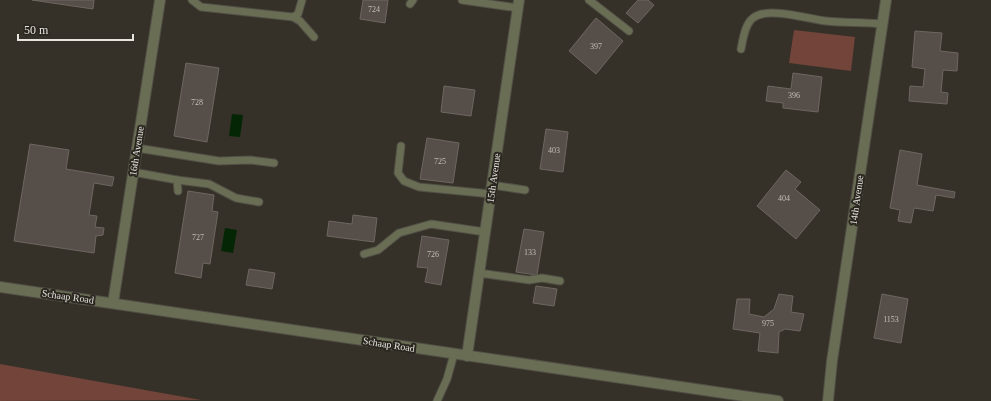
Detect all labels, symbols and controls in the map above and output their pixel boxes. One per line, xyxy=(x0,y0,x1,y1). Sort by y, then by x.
house number: 724 xyxy=(368,5,380,14)
scale bar xyxy=(18,16,133,42)
text: 50 m xyxy=(24,23,49,37)
house number: 397 xyxy=(590,42,602,51)
house number: 396 xyxy=(788,91,800,100)
house number: 728 xyxy=(191,98,203,107)
street label: 16th Avenue xyxy=(127,125,146,177)
house number: 403 xyxy=(548,146,560,155)
street label: 15th Avenue xyxy=(485,152,503,204)
house number: 725 xyxy=(434,157,446,166)
street label: 14th Avenue xyxy=(848,174,866,226)
house number: 404 xyxy=(778,194,790,203)
house number: 727 xyxy=(192,233,204,242)
house number: 133 xyxy=(524,248,536,257)
house number: 726 xyxy=(427,250,439,259)
street label: Schaap Road xyxy=(41,287,95,306)
house number: 1153 xyxy=(883,315,899,324)
house number: 975 xyxy=(762,319,774,328)
street label: Schaap Road xyxy=(362,335,416,354)

